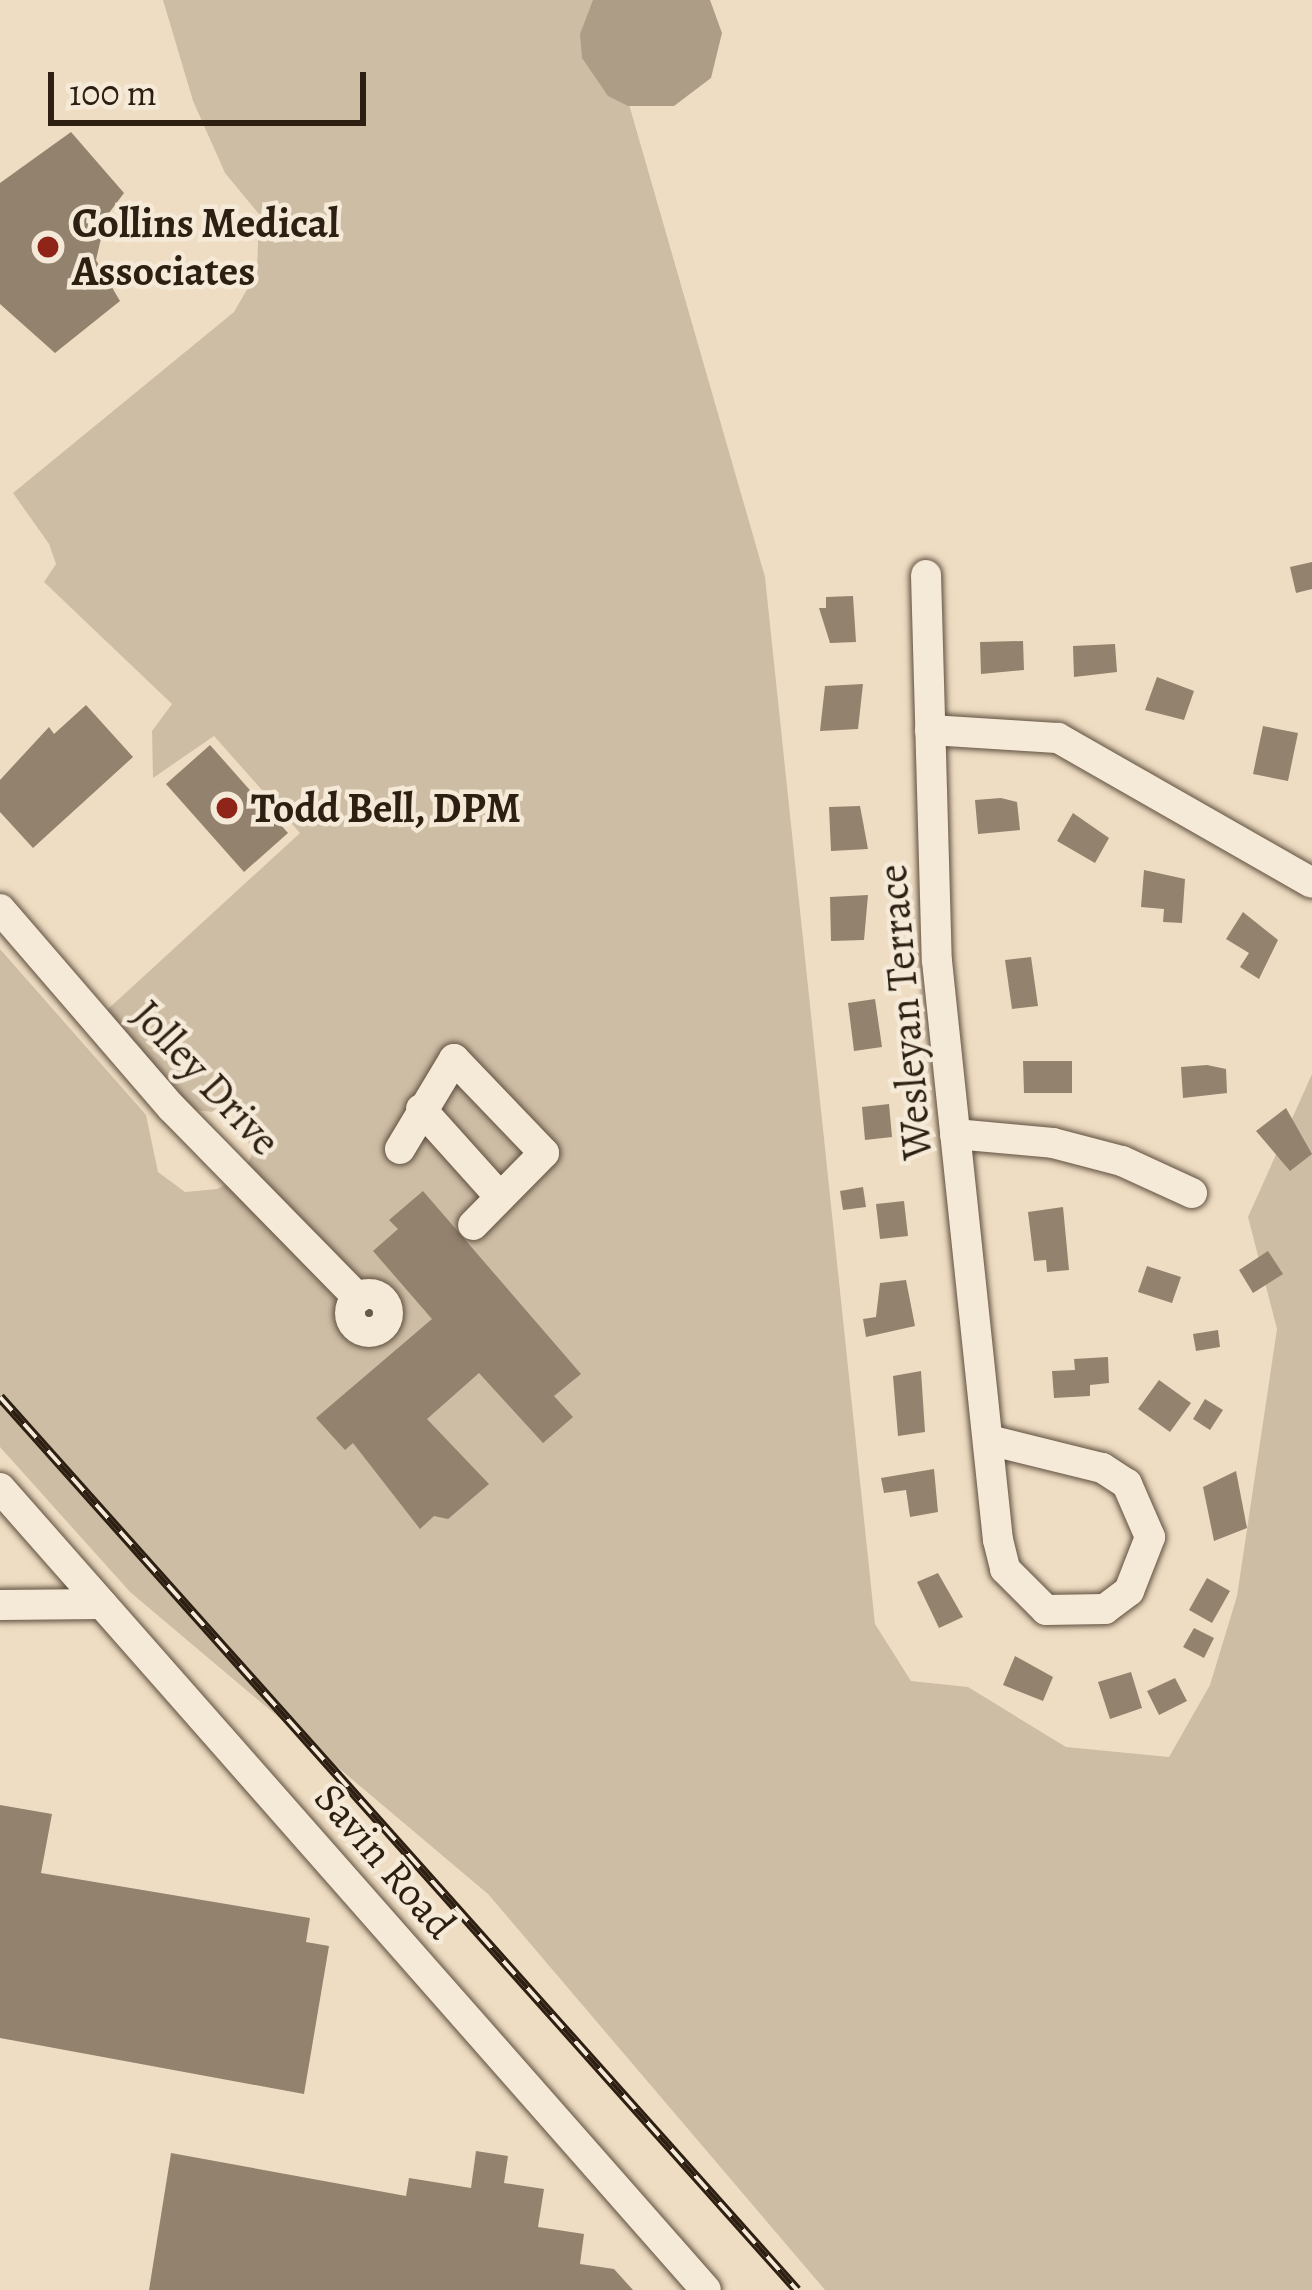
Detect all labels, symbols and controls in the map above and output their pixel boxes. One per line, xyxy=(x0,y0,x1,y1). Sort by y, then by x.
scale bar xyxy=(54,48,372,122)
text: 100 m xyxy=(69,68,157,117)
place label: Collins Medical Associates xyxy=(72,198,339,296)
marker: Collins Medical Associates xyxy=(35,234,61,260)
place label: Todd Bell, DPM xyxy=(251,783,522,833)
marker: Todd Bell, DPM xyxy=(214,795,240,821)
street label: Wesleyan Terrace xyxy=(867,862,943,1162)
street label: Jolley Drive xyxy=(122,990,290,1166)
street label: Savin Road xyxy=(304,1773,466,1949)

